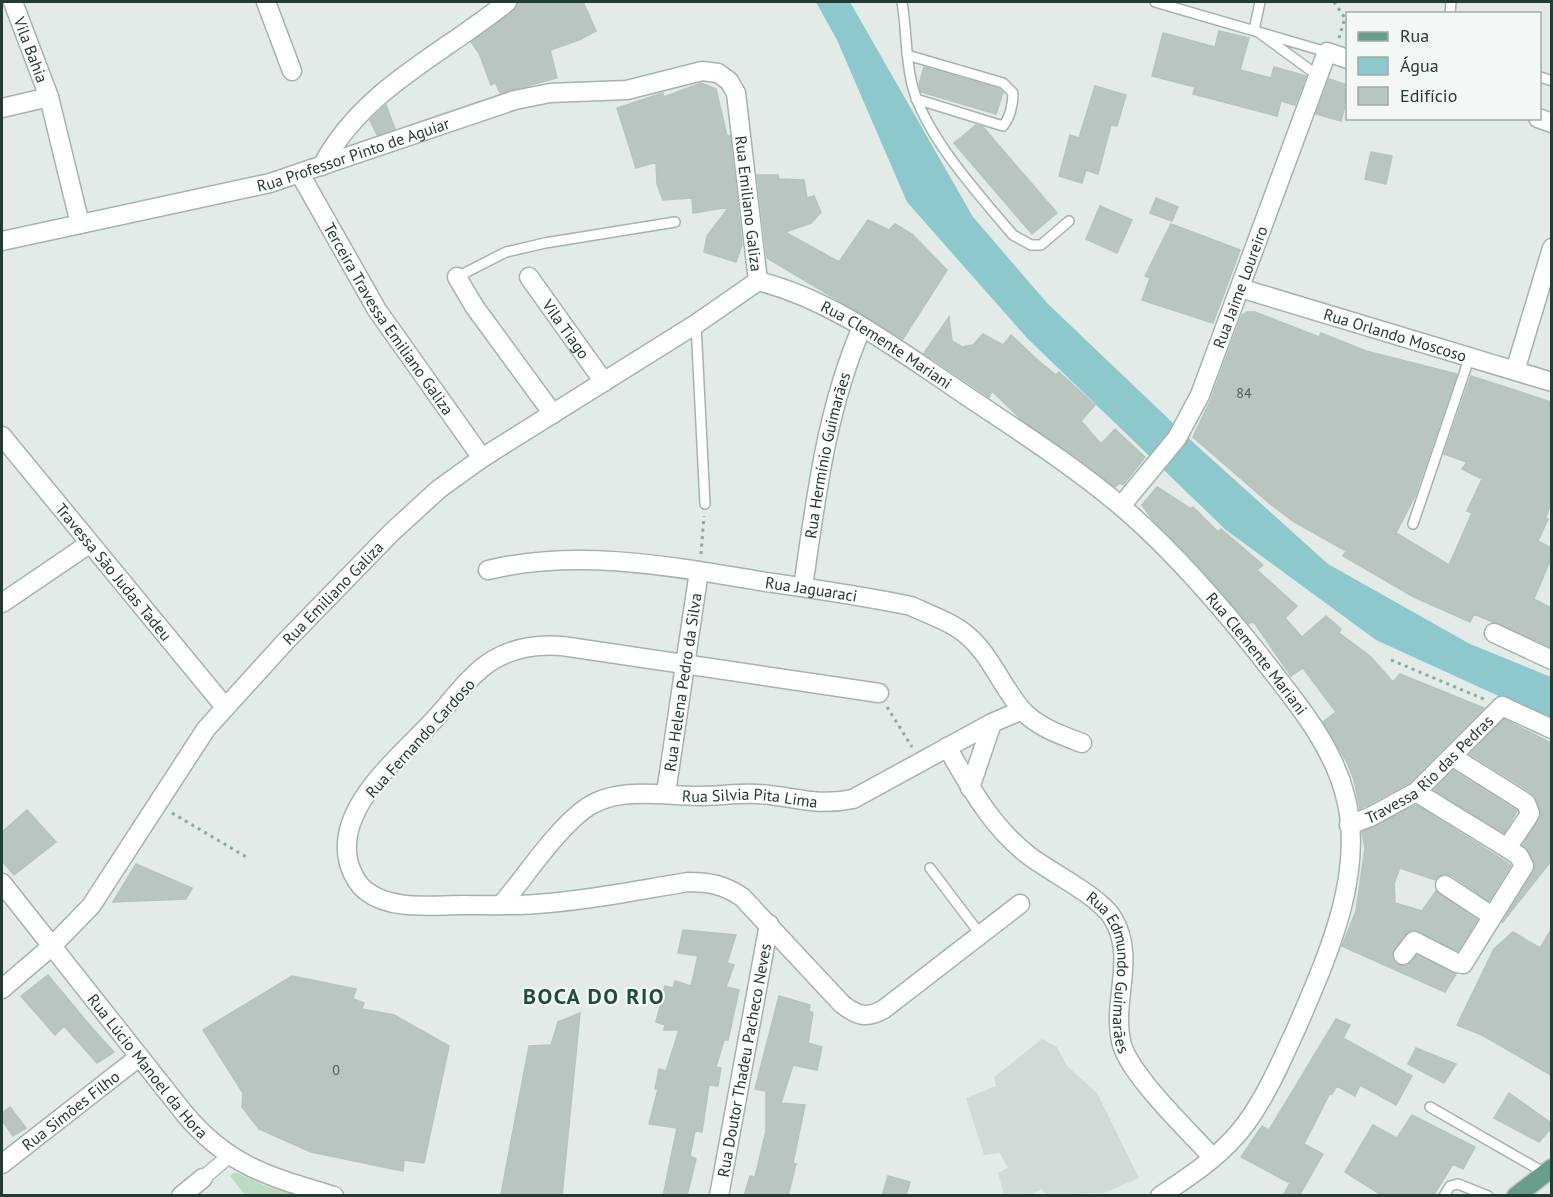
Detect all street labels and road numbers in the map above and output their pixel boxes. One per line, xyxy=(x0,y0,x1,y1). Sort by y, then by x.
street label: Vila Bahia xyxy=(9,13,53,85)
street label: Rua Professor Pinto de Aguiar xyxy=(255,113,453,196)
street label: Rua Emiliano Galiza xyxy=(731,135,767,273)
street label: Terceira Travessa Emiliano Galiza xyxy=(320,219,458,419)
street label: Rua Jaime Loureiro xyxy=(1208,223,1272,351)
street label: Vila Tiago xyxy=(538,295,594,363)
street label: Rua Clemente Mariani xyxy=(818,296,956,393)
street label: Rua Orlando Moscoso xyxy=(1321,304,1469,366)
street label: Rua Hermínio Guimarães xyxy=(800,369,854,540)
street label: Travessa São Judas Tadeu xyxy=(51,499,176,645)
street label: Rua Emiliano Galiza xyxy=(278,537,388,649)
street label: Rua Jaguaraci xyxy=(764,572,859,606)
street label: Rua Clemente Mariani xyxy=(1202,588,1312,718)
street label: Rua Helena Pedro da Silva xyxy=(659,592,706,773)
street label: Rua Fernando Cardoso xyxy=(361,674,479,802)
street label: Travessa Rio das Pedras xyxy=(1362,711,1497,828)
street label: Rua Silvia Pita Lima xyxy=(682,784,818,812)
street label: Rua Edmundo Guimarães xyxy=(1083,887,1134,1057)
street label: Rua Doutor Thadeu Pacheco Neves xyxy=(713,942,775,1179)
street label: Rua Lúcio Manoel da Hora xyxy=(83,990,212,1143)
street label: Rua Simões Filho xyxy=(18,1066,123,1155)

